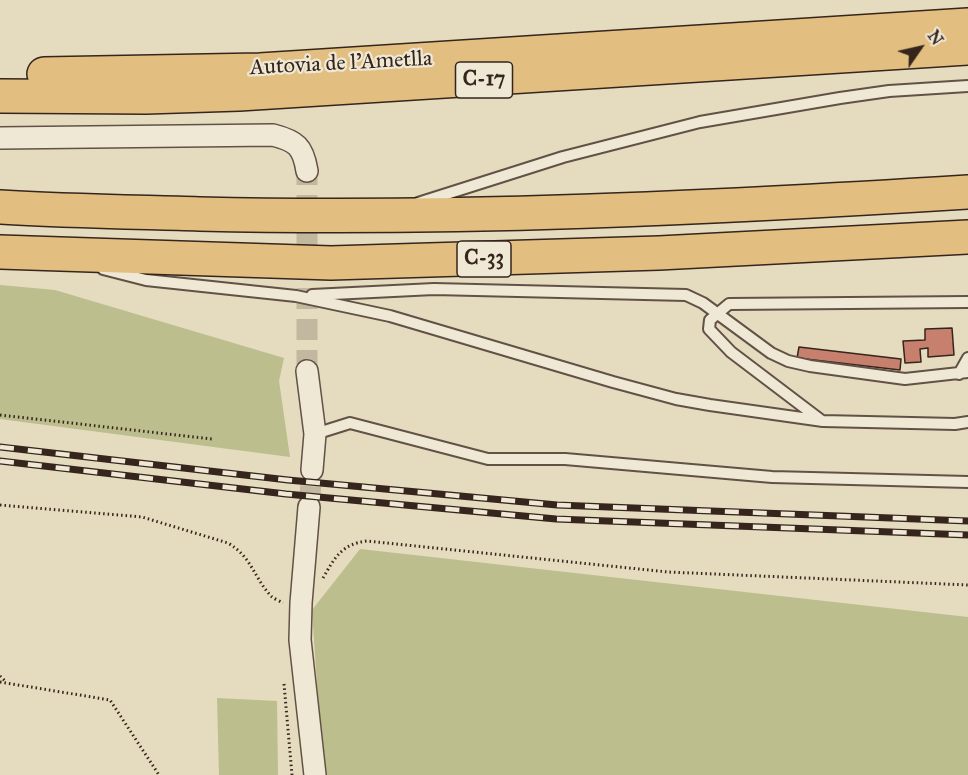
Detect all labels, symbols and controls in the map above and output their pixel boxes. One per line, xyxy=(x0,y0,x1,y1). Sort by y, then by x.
north arrow xyxy=(890,18,950,78)
text: N xyxy=(924,27,947,49)
street label: Autovia de l'Ametlla xyxy=(249,46,433,82)
road number: C-17 xyxy=(456,62,512,98)
road number: C-33 xyxy=(457,241,511,277)

